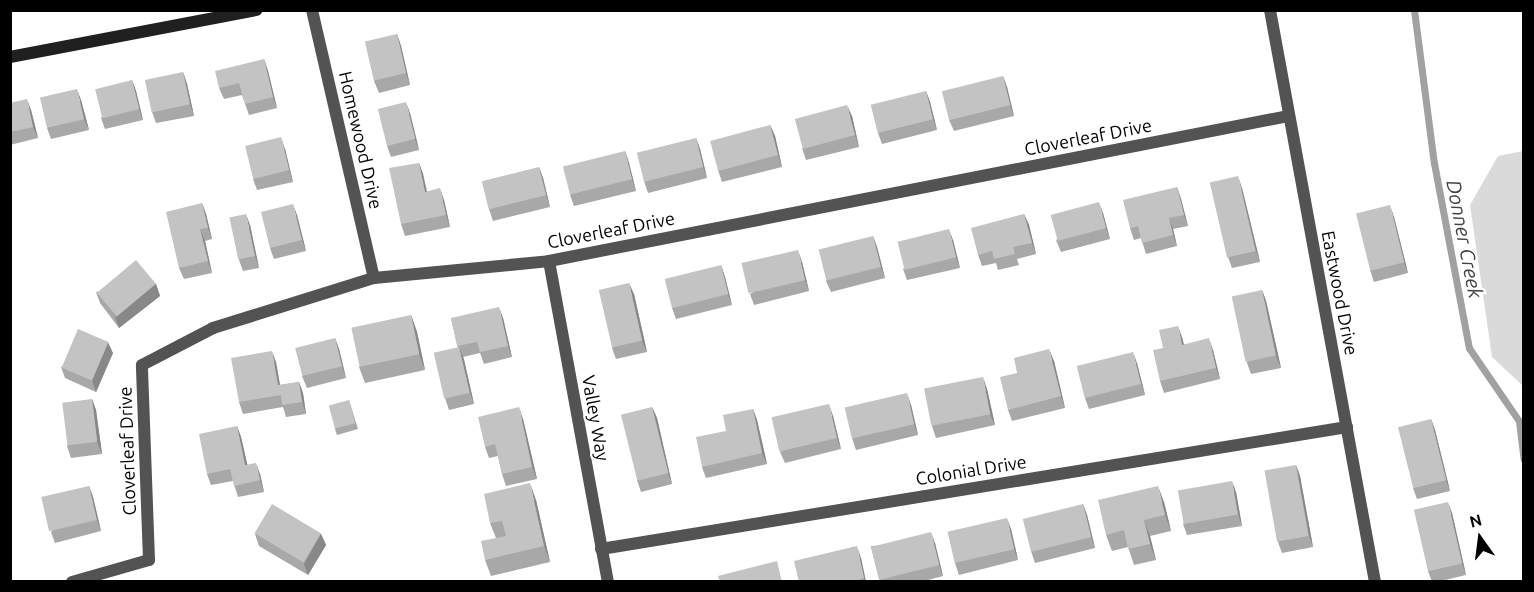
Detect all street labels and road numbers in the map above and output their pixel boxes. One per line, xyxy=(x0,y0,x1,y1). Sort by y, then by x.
street label: Homewood Drive xyxy=(335,69,387,211)
street label: Cloverleaf Drive xyxy=(1023,114,1153,160)
street label: Cloverleaf Drive xyxy=(546,207,676,253)
street label: Eastwood Drive xyxy=(1317,229,1363,357)
street label: Valley Way xyxy=(578,373,614,463)
street label: Cloverleaf Drive xyxy=(114,386,140,516)
street label: Colonial Drive xyxy=(914,451,1028,489)

